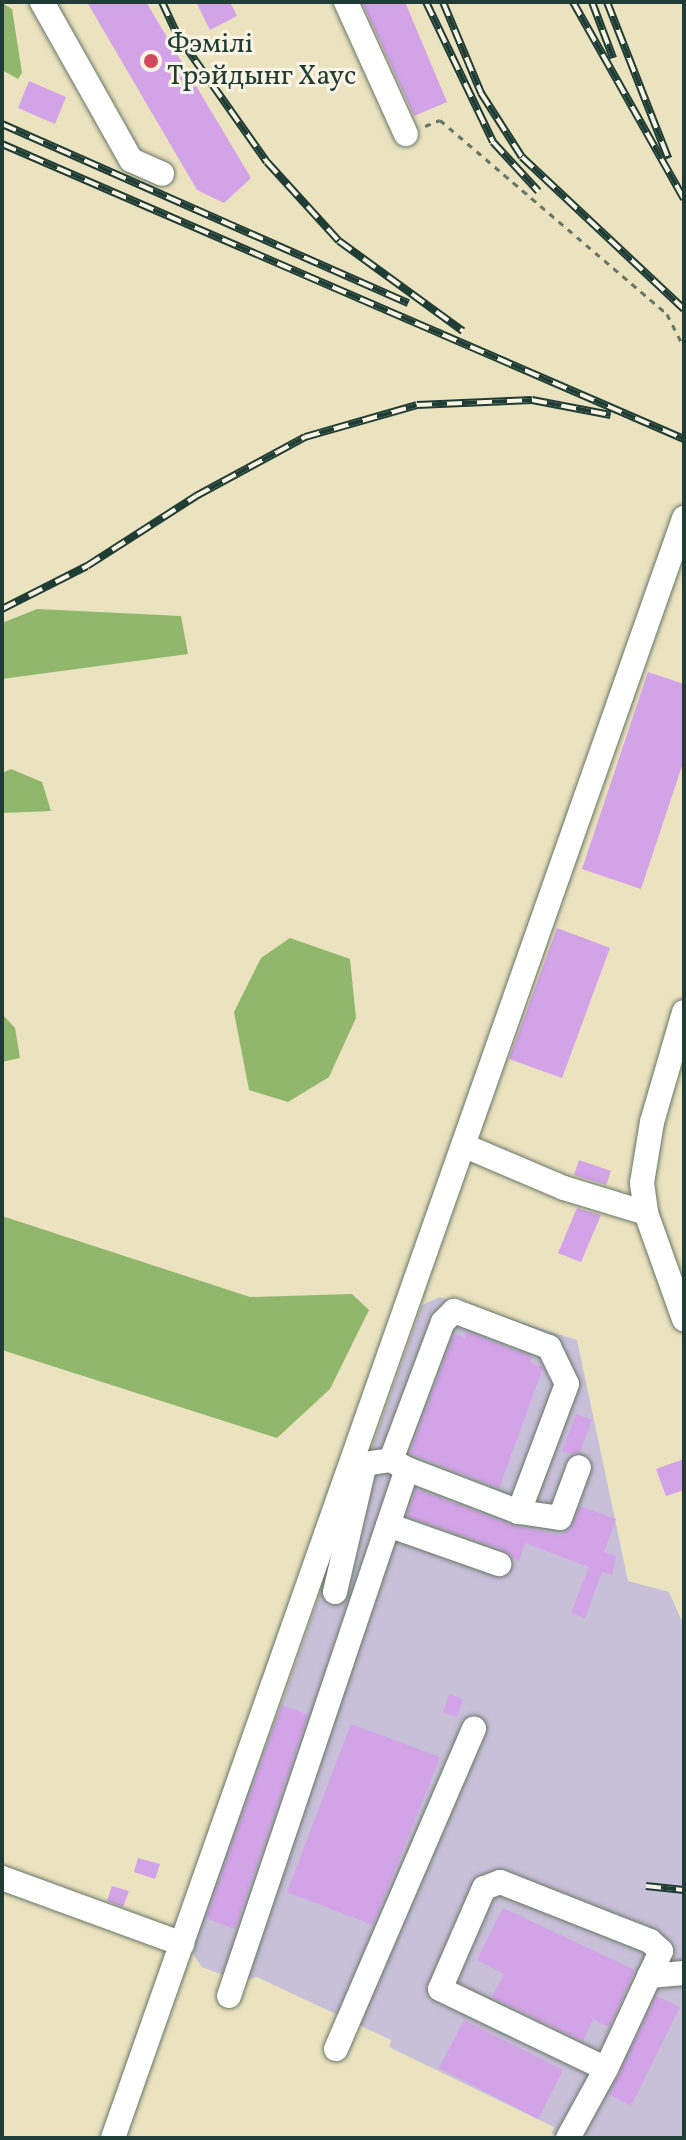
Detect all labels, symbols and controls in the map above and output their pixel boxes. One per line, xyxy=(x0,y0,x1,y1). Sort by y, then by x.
place label: Фэмілі Трэйдынг Хаус xyxy=(167,28,357,94)
marker: Фэмілі Трэйдынг Хаус xyxy=(142,52,160,70)

